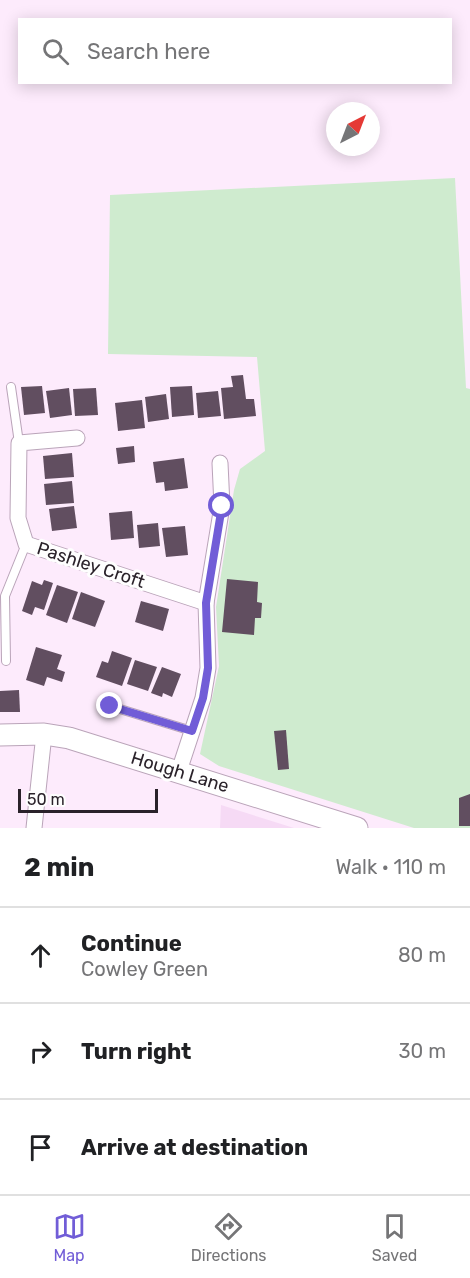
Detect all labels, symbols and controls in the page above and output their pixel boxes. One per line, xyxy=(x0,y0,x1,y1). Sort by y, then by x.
search box xyxy=(18,18,452,84)
icon: search xyxy=(39,35,72,68)
text: Search here xyxy=(87,38,210,65)
north arrow xyxy=(326,102,380,156)
route start xyxy=(208,492,234,518)
street label: Pashley Croft xyxy=(34,537,148,593)
route end xyxy=(96,692,122,718)
street label: Hough Lane xyxy=(128,747,232,797)
scale bar xyxy=(18,786,158,814)
text: 50 m xyxy=(27,790,65,809)
text: 2 min xyxy=(24,852,94,883)
text: Walk · 110 m xyxy=(335,855,446,879)
text: Continue xyxy=(81,930,182,957)
icon: ahead xyxy=(24,939,57,972)
text: 80 m xyxy=(398,943,446,967)
text: Cowley Green xyxy=(81,957,208,981)
icon: right xyxy=(24,1035,57,1068)
text: Turn right xyxy=(81,1038,191,1065)
text: 30 m xyxy=(399,1039,446,1063)
icon: arrive xyxy=(24,1131,57,1164)
text: Arrive at destination xyxy=(81,1134,308,1161)
tab: Map xyxy=(53,1210,86,1265)
tab: Directions xyxy=(191,1210,267,1265)
tab: Saved xyxy=(372,1210,417,1265)

